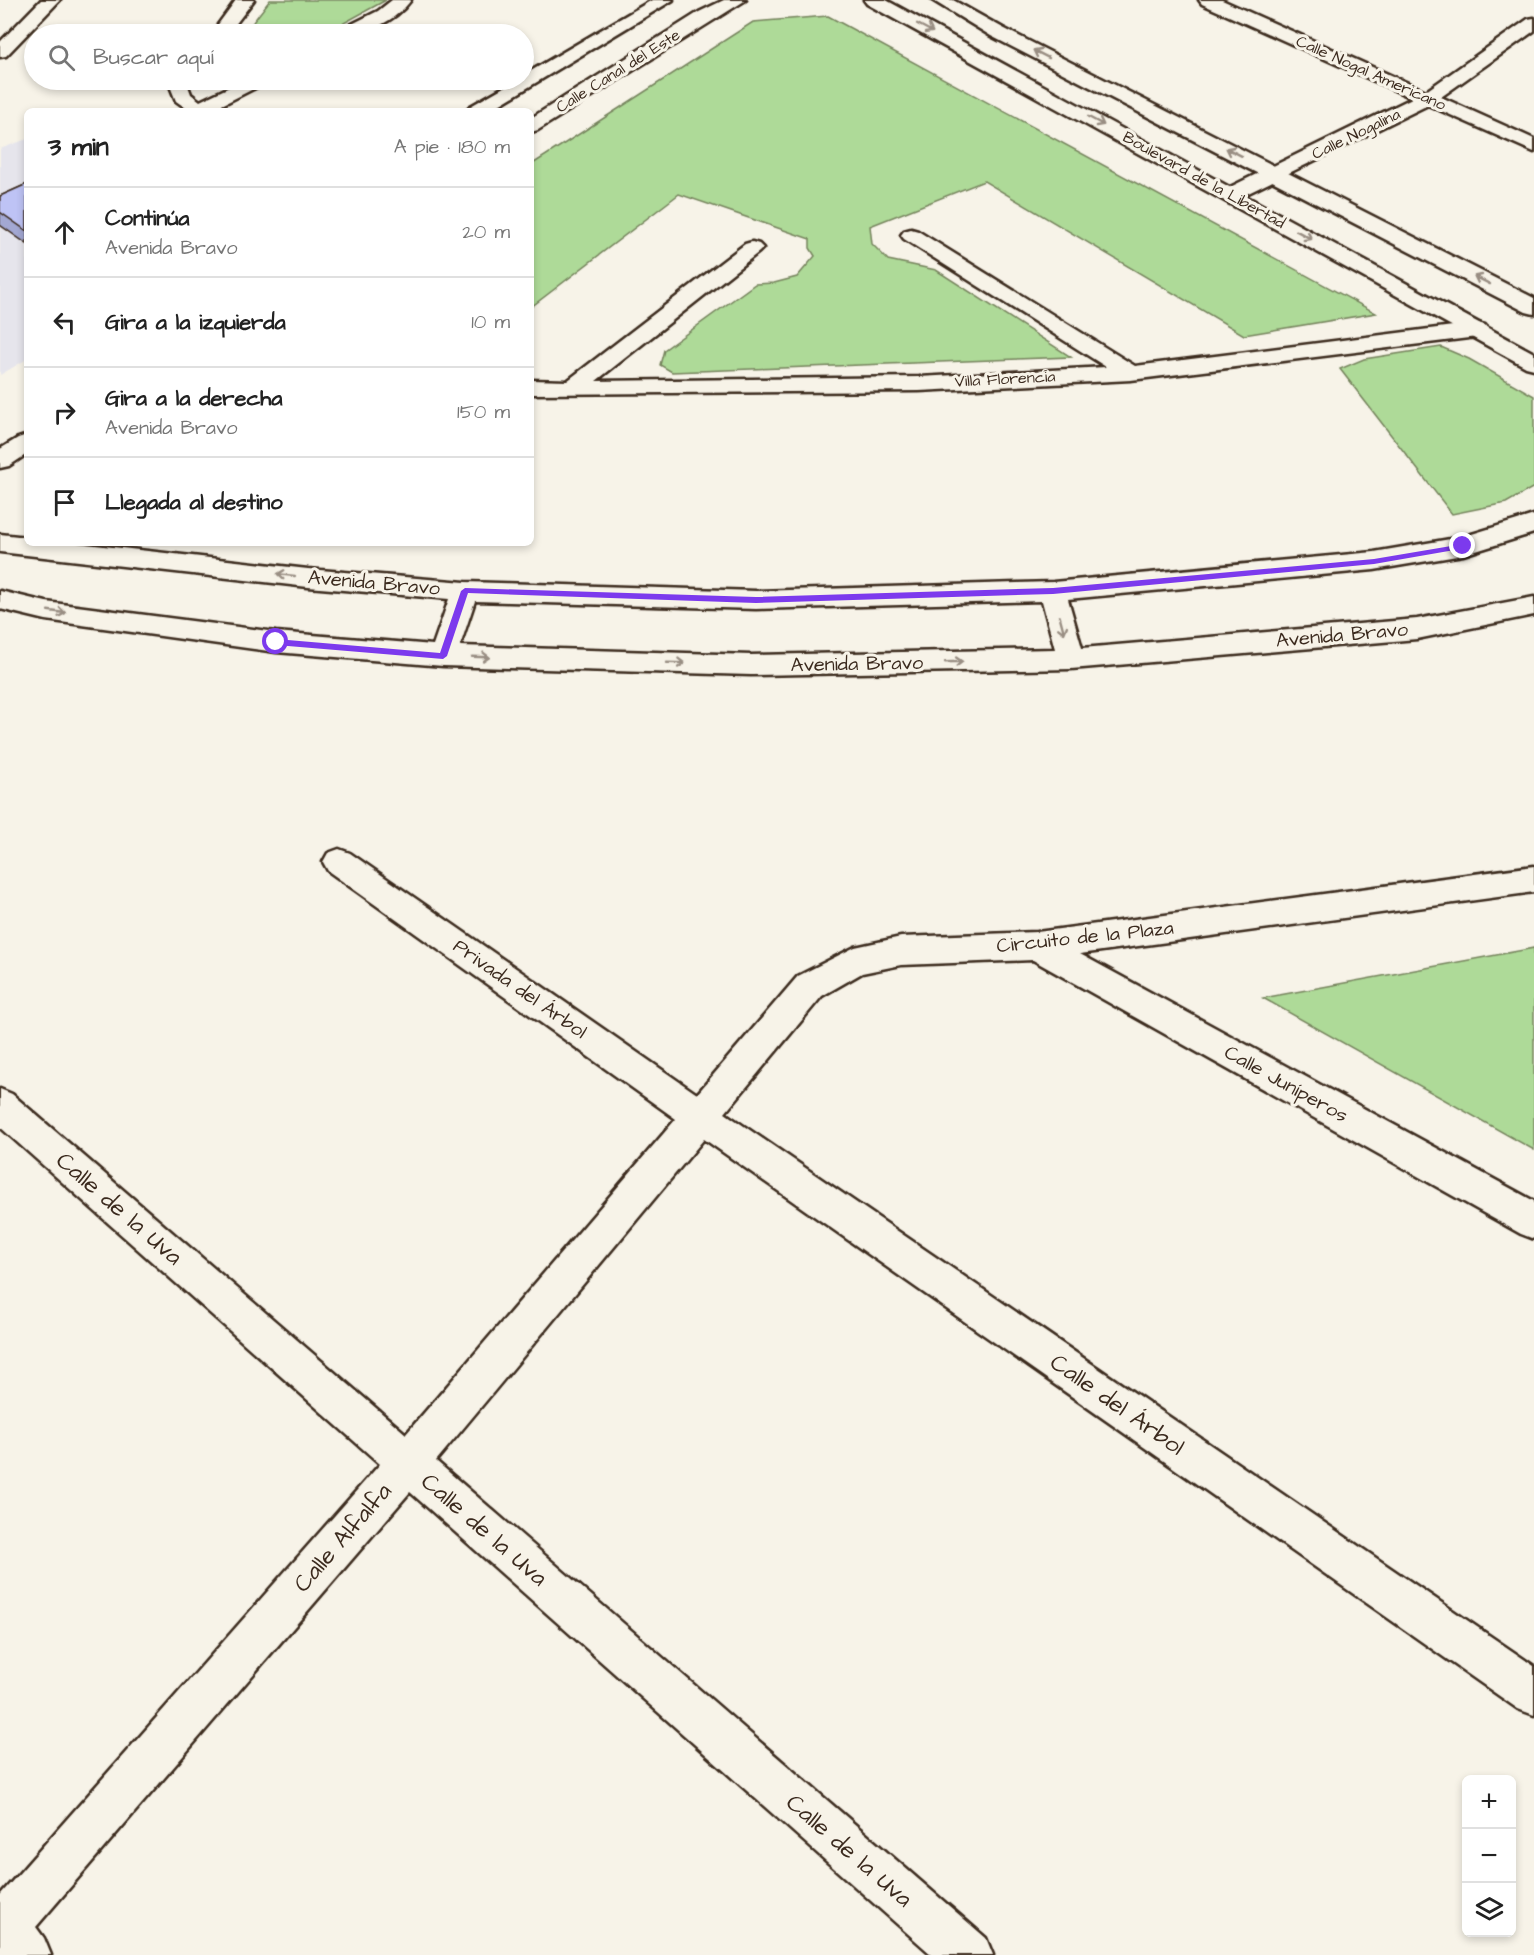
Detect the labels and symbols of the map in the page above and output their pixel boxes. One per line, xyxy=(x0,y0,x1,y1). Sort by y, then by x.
one-way arrow xyxy=(915,23,933,34)
street label: Calle Canal del Este xyxy=(552,24,685,118)
street label: Calle Nogal Americano xyxy=(1292,30,1449,117)
one-way arrow xyxy=(1033,48,1051,60)
street label: Calle Nogalina xyxy=(1308,103,1404,166)
one-way arrow xyxy=(1087,115,1104,127)
street label: Boulevard de la Libertad xyxy=(1119,126,1289,234)
one-way arrow xyxy=(1226,146,1244,157)
one-way arrow xyxy=(1295,229,1312,241)
one-way arrow xyxy=(1474,274,1491,286)
street label: Villa Florencia xyxy=(954,365,1056,393)
route end xyxy=(1449,532,1475,558)
street label: Avenida Bravo xyxy=(307,563,441,603)
one-way arrow xyxy=(277,569,297,580)
one-way arrow xyxy=(47,607,67,618)
one-way arrow xyxy=(1056,615,1068,634)
street label: Avenida Bravo xyxy=(1275,615,1409,655)
route start xyxy=(262,628,288,654)
street label: Avenida Bravo xyxy=(791,649,923,679)
one-way arrow xyxy=(470,651,490,663)
one-way arrow xyxy=(665,657,685,669)
one-way arrow xyxy=(944,657,964,668)
street label: Circuito de la Plaza xyxy=(995,914,1175,960)
street label: Privada del Árbol xyxy=(447,932,593,1046)
street label: Calle Juníperos xyxy=(1219,1038,1353,1130)
street label: Calle de la Uva xyxy=(48,1144,190,1274)
street label: Calle del Árbol xyxy=(1043,1346,1191,1464)
street label: Calle de la Uva xyxy=(413,1465,555,1595)
street label: Calle Alfalfa xyxy=(286,1476,400,1600)
street label: Calle de la Uva xyxy=(778,1786,920,1916)

